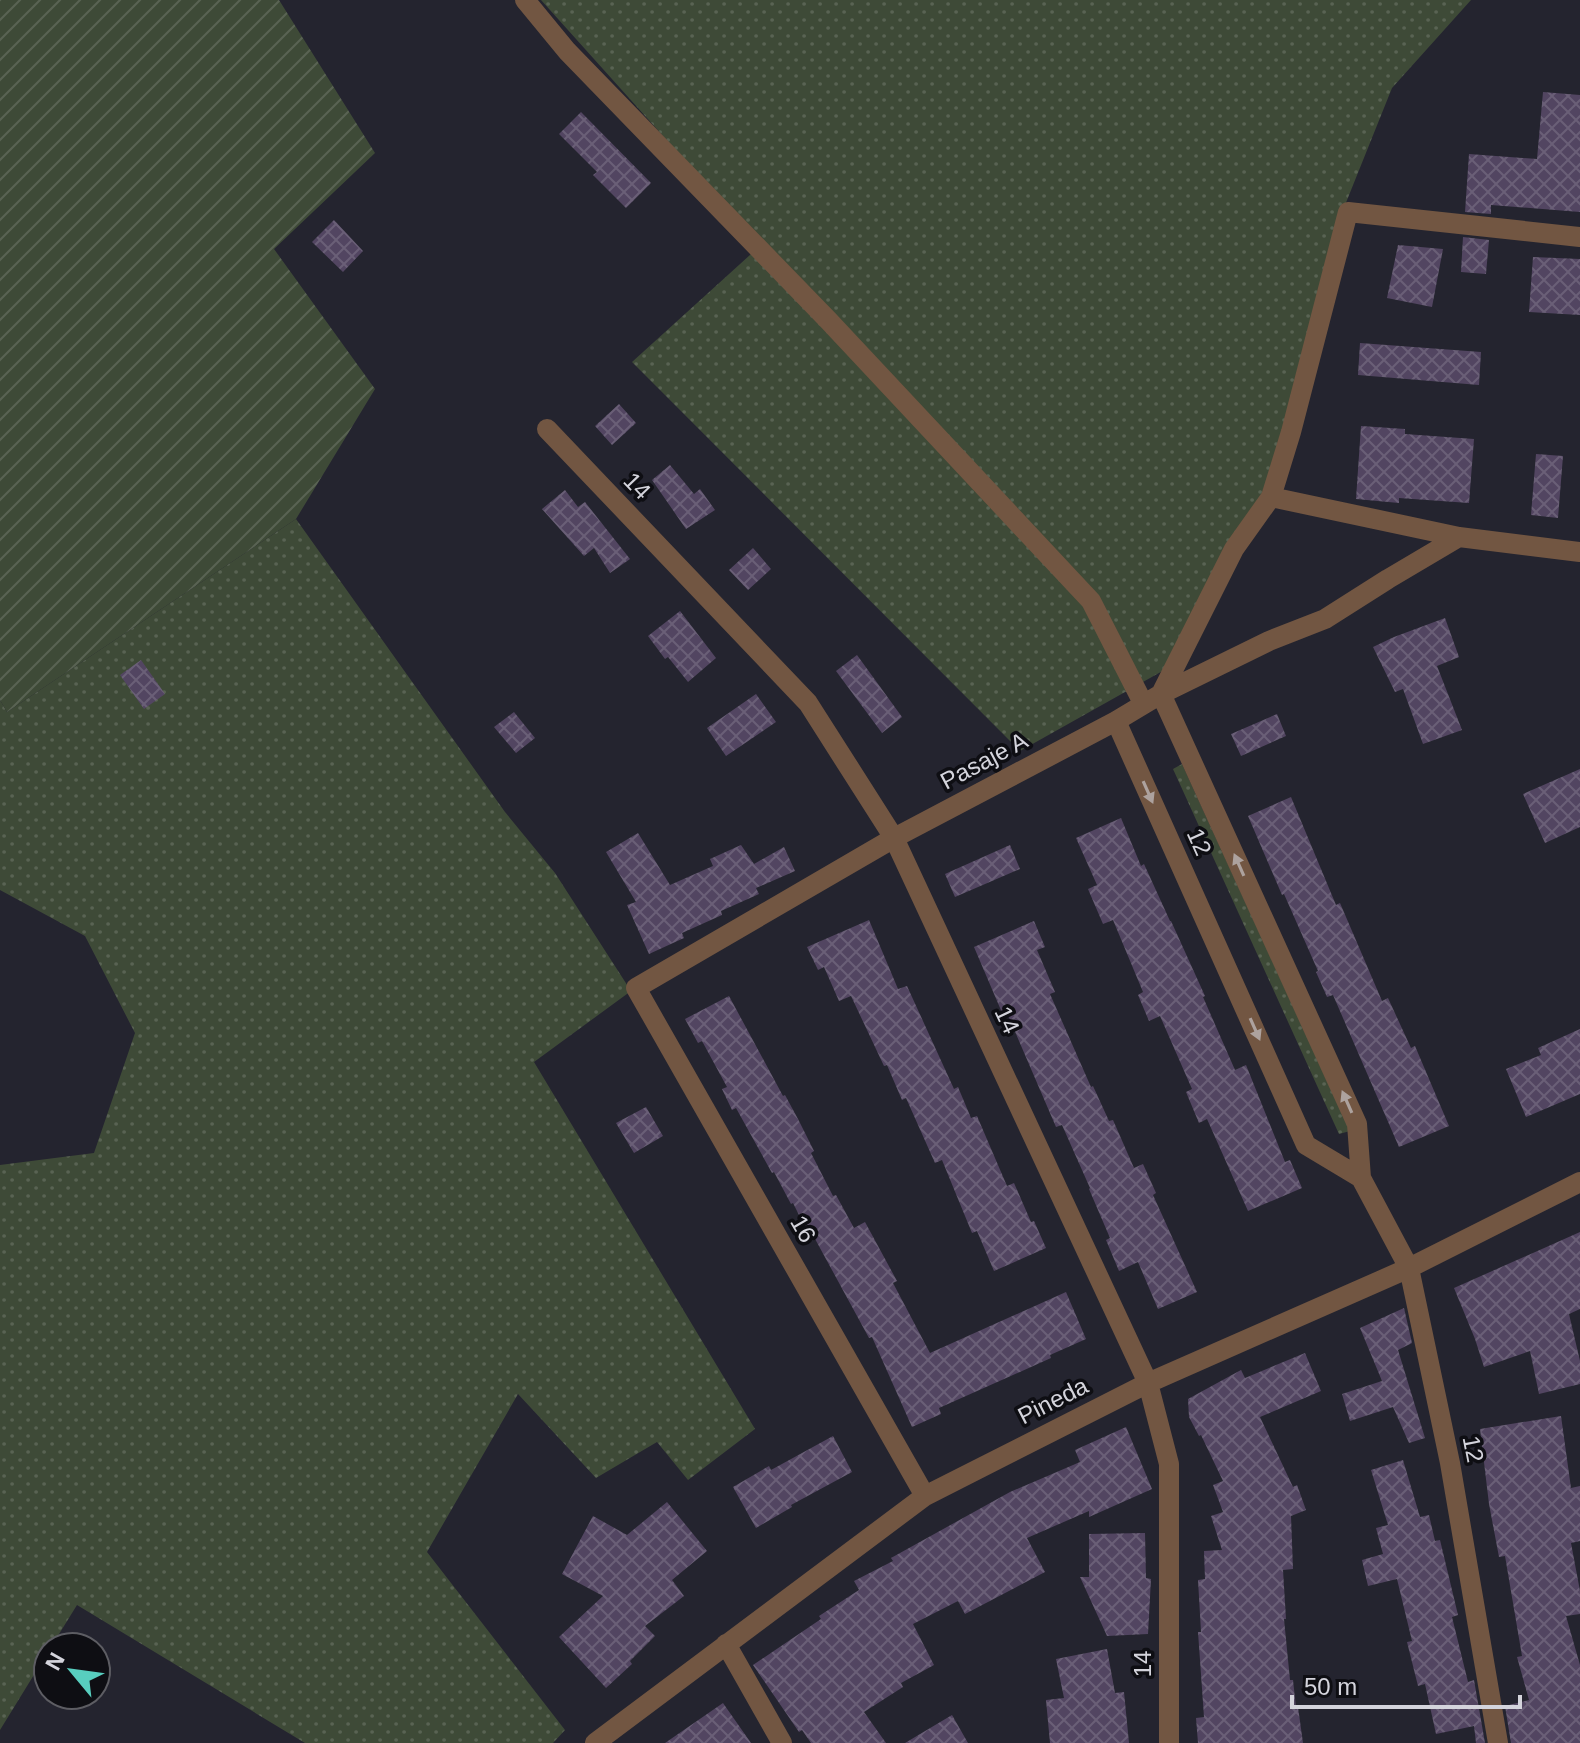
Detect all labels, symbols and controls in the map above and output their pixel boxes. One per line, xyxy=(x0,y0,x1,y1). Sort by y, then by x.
street label: 14 xyxy=(618,467,656,505)
street label: Pasaje A xyxy=(936,726,1032,795)
one-way arrow xyxy=(1142,780,1155,804)
street label: 12 xyxy=(1182,824,1217,859)
one-way arrow xyxy=(1232,854,1246,877)
street label: 14 xyxy=(990,1002,1025,1038)
one-way arrow xyxy=(1248,1018,1261,1041)
one-way arrow xyxy=(1340,1090,1354,1114)
street label: 16 xyxy=(785,1210,822,1247)
street label: Pineda xyxy=(1013,1371,1093,1430)
street label: 12 xyxy=(1458,1433,1489,1465)
north arrow xyxy=(32,1631,112,1711)
text: N xyxy=(40,1649,70,1675)
street label: 14 xyxy=(1129,1651,1156,1677)
scale bar xyxy=(1292,1659,1520,1709)
text: 50 m xyxy=(1304,1673,1357,1700)

